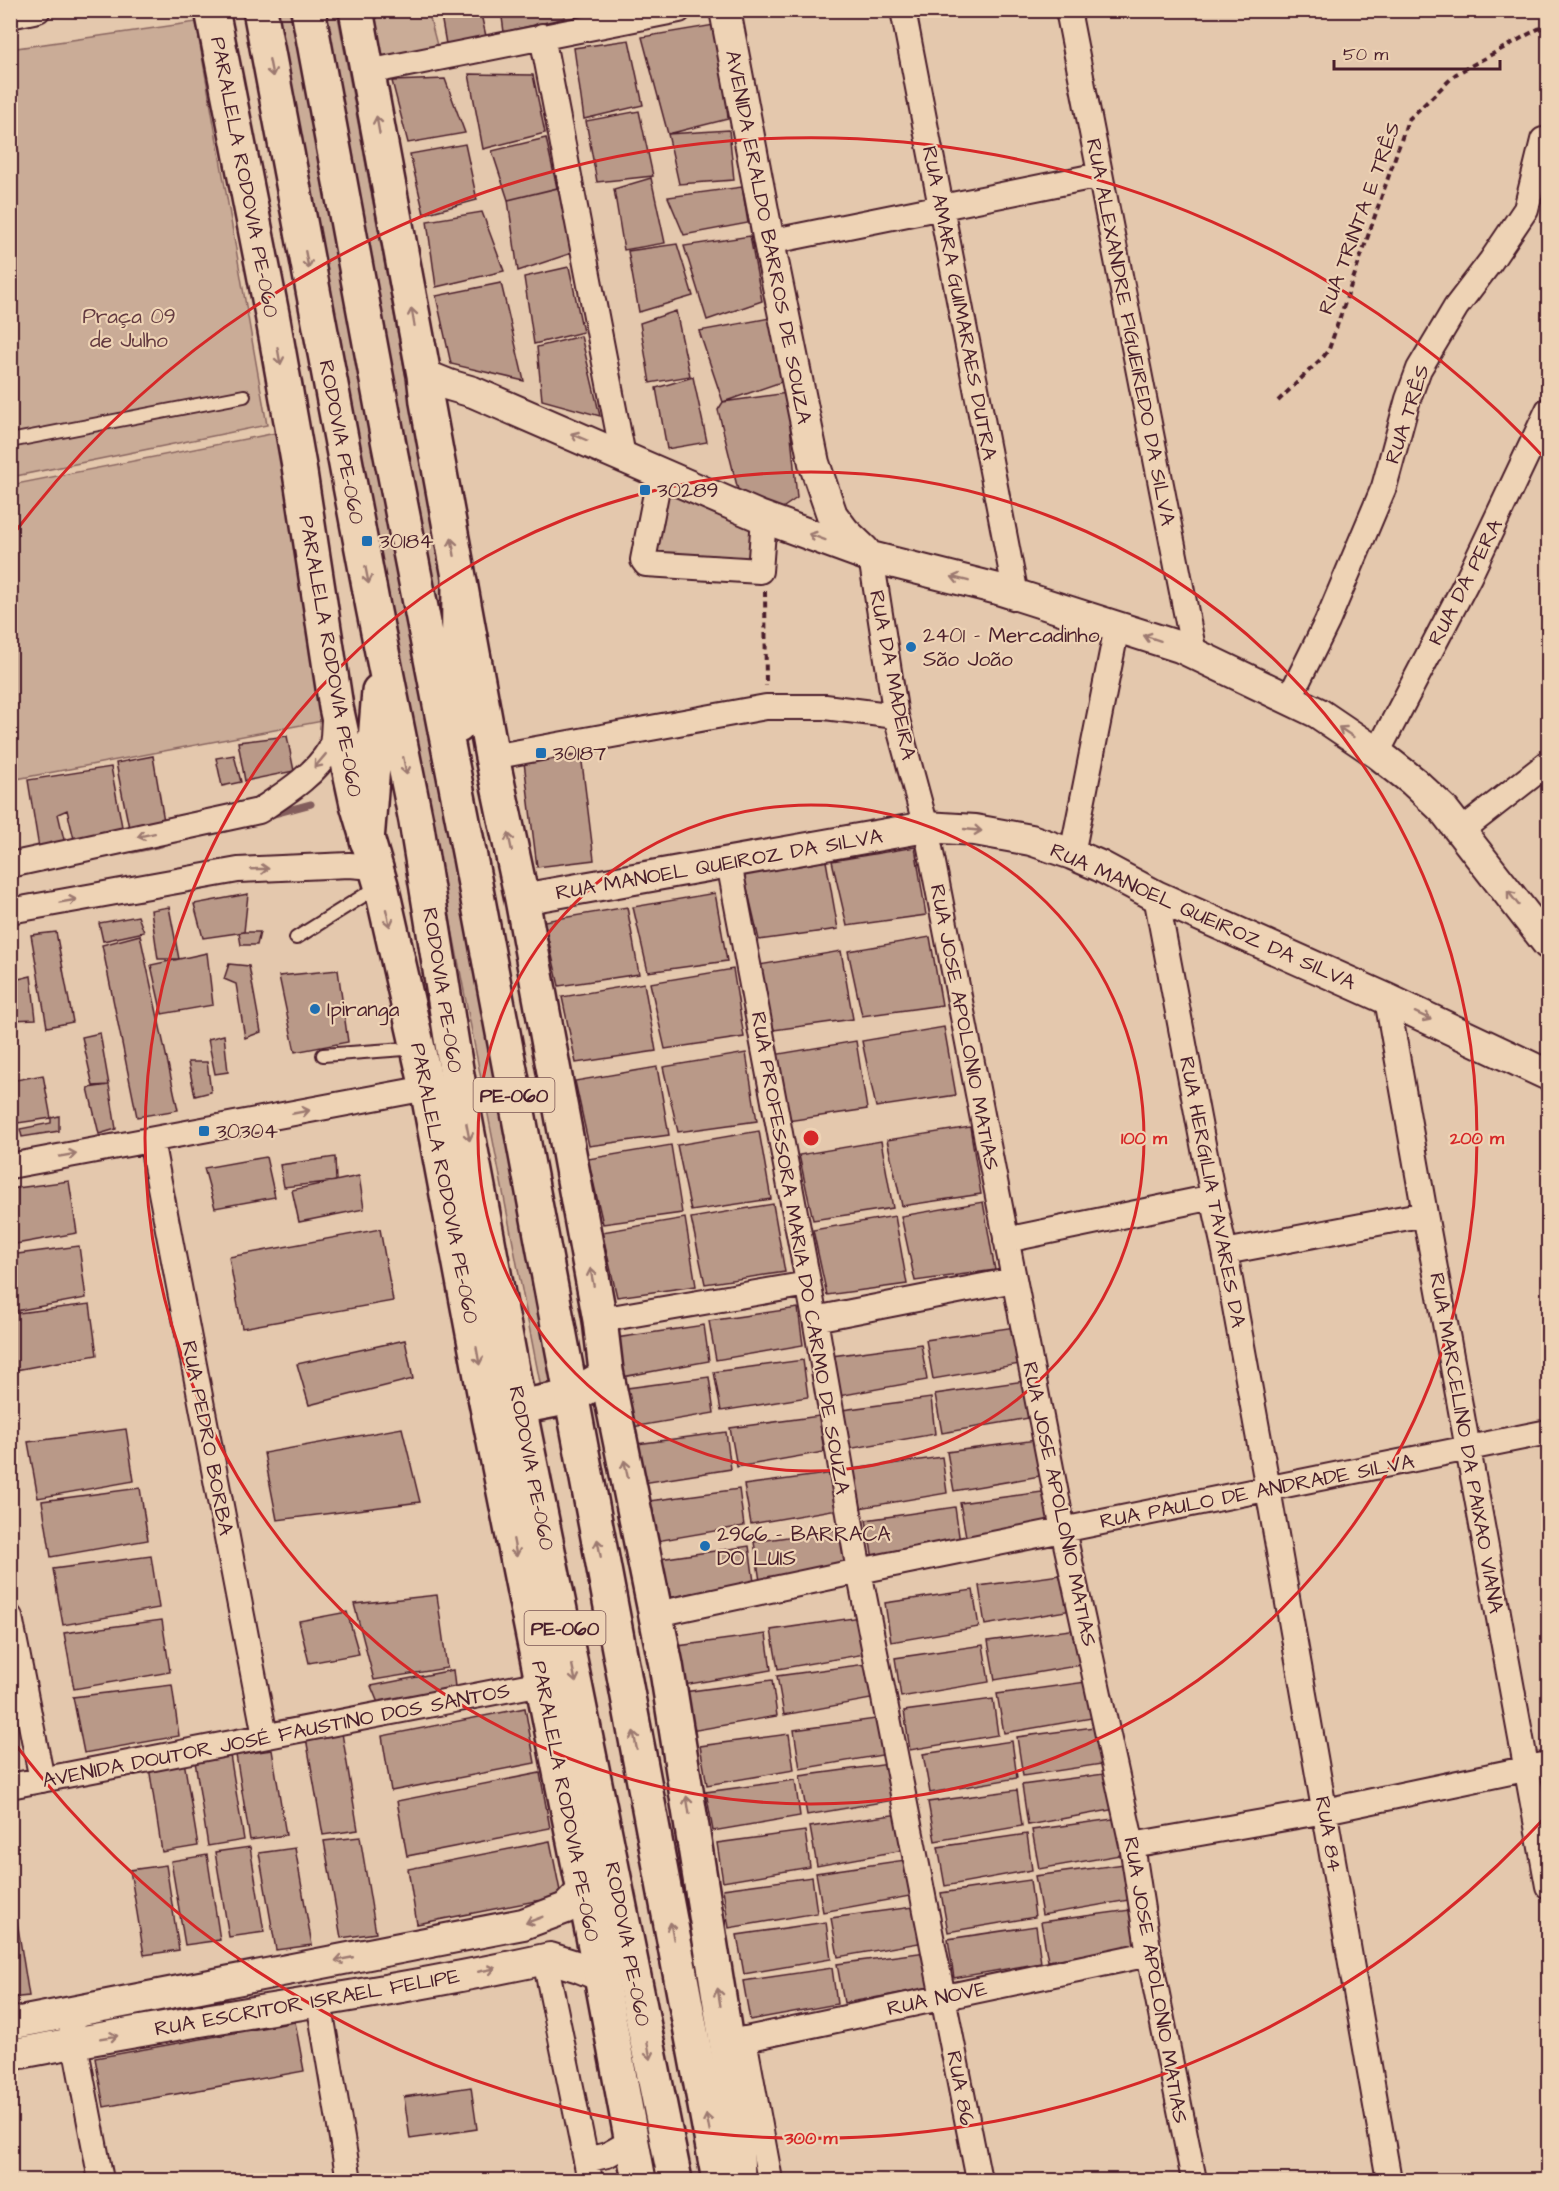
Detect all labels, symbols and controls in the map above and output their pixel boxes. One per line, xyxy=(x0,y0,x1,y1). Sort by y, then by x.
scale bar xyxy=(1334,33,1500,71)
street label: PARALELA RODOVIA PE-060 xyxy=(203,34,286,320)
text: 50 m xyxy=(1343,42,1388,67)
street label: AVENIDA ERALDO BARROS DE SOUZA xyxy=(718,48,819,427)
one-way arrow xyxy=(266,58,277,77)
one-way arrow xyxy=(372,116,383,136)
street label: RUA TRINTA E TRÊS xyxy=(1311,118,1408,318)
street label: RUA ALEXANDRE FIGUEIREDO DA SILVA xyxy=(1079,136,1182,529)
street label: RUA AMARA GUIMARAES DUTRA xyxy=(915,143,1004,463)
one-way arrow xyxy=(302,249,313,269)
park label: Praça 09 de Julho xyxy=(82,302,176,355)
one-way arrow xyxy=(407,308,418,328)
one-way arrow xyxy=(274,346,285,366)
street label: RODOVIA PE-060 xyxy=(311,357,372,527)
street label: RUA TRÊS xyxy=(1378,361,1437,467)
one-way arrow xyxy=(570,431,588,442)
place label: 30289 xyxy=(657,476,719,505)
marker: 30289 xyxy=(638,483,652,497)
street label: PARALELA RODOVIA PE-060 xyxy=(291,513,370,799)
street label: RUA DA PERA xyxy=(1421,514,1510,650)
place label: 30184 xyxy=(379,527,434,556)
one-way arrow xyxy=(808,531,826,542)
marker: 30184 xyxy=(360,534,374,548)
one-way arrow xyxy=(447,538,458,558)
one-way arrow xyxy=(362,565,373,584)
one-way arrow xyxy=(951,573,970,585)
street label: RUA DA MADEIRA xyxy=(862,588,923,763)
place label: 2401 - Mercadinho São João xyxy=(923,621,1100,674)
one-way arrow xyxy=(1143,632,1162,643)
marker: 2401 - Mercadinho São João xyxy=(904,640,918,654)
one-way arrow xyxy=(1338,726,1355,738)
place label: 30187 xyxy=(553,739,606,768)
marker: 30187 xyxy=(534,746,548,760)
one-way arrow xyxy=(313,753,327,768)
one-way arrow xyxy=(400,756,411,776)
street label: RUA MANOEL QUEIROZ DA SILVA xyxy=(553,821,885,908)
one-way arrow xyxy=(962,825,982,836)
one-way arrow xyxy=(136,830,155,842)
one-way arrow xyxy=(504,832,515,852)
street label: RUA MANOEL QUEIROZ DA SILVA xyxy=(1045,836,1361,997)
one-way arrow xyxy=(250,863,270,874)
street label: RUA JOSE APOLONIO MATIAS xyxy=(923,882,1006,1172)
one-way arrow xyxy=(1506,890,1519,906)
one-way arrow xyxy=(58,895,77,906)
street label: RODOVIA PE-060 xyxy=(415,905,470,1075)
one-way arrow xyxy=(383,909,395,928)
place label: Ipiranga xyxy=(327,995,400,1026)
marker: Ipiranga xyxy=(308,1002,322,1016)
street label: RUA PROFESSORA MARIA DO CARMO DE SOUZA xyxy=(744,1009,857,1497)
one-way arrow xyxy=(1413,1010,1431,1022)
street label: PARALELA RODOVIA PE-060 xyxy=(403,1040,486,1326)
street label: RUA HERGILIA TAVARES DA xyxy=(1172,1054,1253,1331)
road number: PE-060 xyxy=(474,1078,554,1112)
one-way arrow xyxy=(291,1106,310,1117)
place label: 30304 xyxy=(216,1117,278,1146)
one-way arrow xyxy=(463,1122,474,1142)
marker: 30304 xyxy=(197,1124,211,1138)
text: 100 m xyxy=(1121,1126,1168,1151)
text: 200 m xyxy=(1449,1126,1505,1151)
centre of rings xyxy=(801,1128,821,1148)
one-way arrow xyxy=(58,1149,77,1160)
one-way arrow xyxy=(586,1267,597,1287)
street label: RUA MARCELINO DA PAIXAO VIANA xyxy=(1422,1270,1511,1616)
street label: RUA PEDRO BORBA xyxy=(174,1338,241,1539)
one-way arrow xyxy=(473,1346,484,1366)
street label: RUA JOSE APOLONIO MATIAS xyxy=(1015,1359,1104,1649)
street label: RODOVIA PE-060 xyxy=(501,1383,562,1553)
street label: RUA PAULO DE ANDRADE SILVA xyxy=(1097,1447,1417,1536)
one-way arrow xyxy=(620,1459,631,1479)
place label: 2966 - BARRACA DO LUIS xyxy=(717,1520,891,1573)
one-way arrow xyxy=(510,1537,521,1557)
one-way arrow xyxy=(593,1539,604,1559)
marker: 2966 - BARRACA DO LUIS xyxy=(698,1539,712,1553)
road number: PE-060 xyxy=(524,1611,606,1645)
street label: PARALELA RODOVIA PE-060 xyxy=(524,1658,607,1944)
one-way arrow xyxy=(569,1664,580,1683)
street label: AVENIDA DOUTOR JOSÉ FAUSTINO DOS SANTOS xyxy=(40,1676,512,1795)
one-way arrow xyxy=(630,1731,641,1750)
street label: RUA 84 xyxy=(1308,1794,1349,1874)
one-way arrow xyxy=(683,1795,694,1815)
street label: RUA JOSE APOLONIO MATIAS xyxy=(1116,1835,1195,2126)
street label: RODOVIA PE-060 xyxy=(597,1859,658,2029)
one-way arrow xyxy=(526,1915,544,1926)
one-way arrow xyxy=(666,1922,677,1942)
one-way arrow xyxy=(334,1954,354,1965)
street label: RUA ESCRITOR ISRAEL FELIPE xyxy=(152,1961,462,2044)
one-way arrow xyxy=(477,1964,497,1975)
street label: RUA NOVE xyxy=(884,1974,990,2023)
one-way arrow xyxy=(714,1988,725,2008)
one-way arrow xyxy=(99,2031,119,2042)
one-way arrow xyxy=(644,2040,655,2060)
street label: RUA 86 xyxy=(939,2048,982,2128)
one-way arrow xyxy=(702,2114,713,2133)
text: 300 m xyxy=(783,2126,839,2151)

